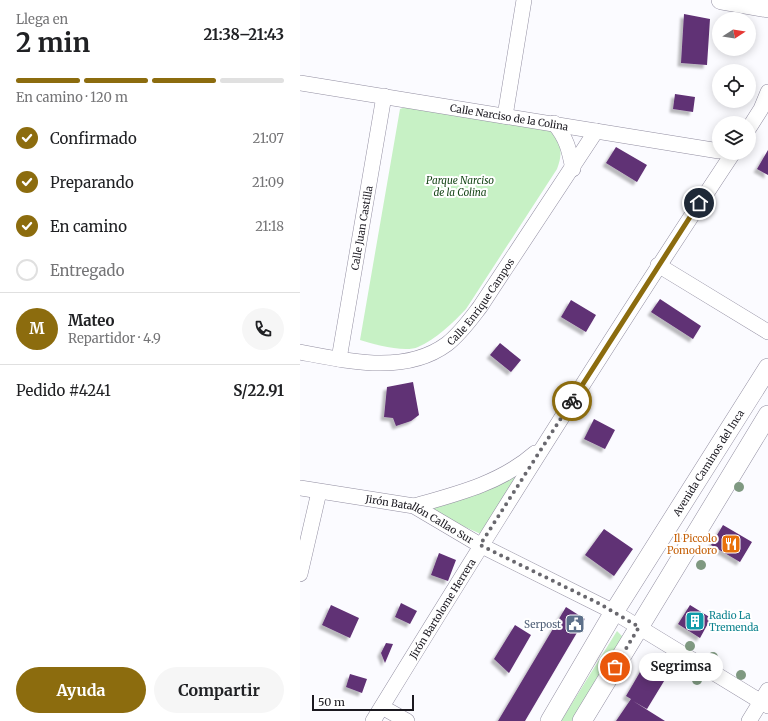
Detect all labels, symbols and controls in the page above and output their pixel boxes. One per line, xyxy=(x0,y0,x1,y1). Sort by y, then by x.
text: Llega en xyxy=(16,11,68,28)
north arrow xyxy=(712,12,756,56)
map controls xyxy=(712,12,756,160)
text: 21:38–21:43 xyxy=(203,25,284,44)
text: 2 min xyxy=(16,26,90,59)
button: locate xyxy=(712,64,756,108)
text: En camino · 120 m xyxy=(16,89,128,106)
street label: Calle Narciso de la Colina xyxy=(449,101,570,134)
button: layers xyxy=(712,116,756,160)
icon: check xyxy=(16,127,38,149)
text: Confirmado xyxy=(50,129,137,148)
text: 21:07 xyxy=(253,130,284,147)
icon: check xyxy=(16,171,38,193)
text: Preparando xyxy=(50,173,134,192)
text: 21:09 xyxy=(252,174,284,191)
park label: Parque Narciso de la Colina xyxy=(426,174,494,199)
street label: Calle Juan Castilla xyxy=(348,184,376,271)
pin xyxy=(682,186,716,220)
icon: home xyxy=(688,192,710,214)
icon: check xyxy=(16,215,38,237)
text: En camino xyxy=(50,217,127,236)
text: 21:18 xyxy=(255,218,284,235)
street label: Calle Enrique Campos xyxy=(444,256,517,348)
text: Entregado xyxy=(50,261,124,280)
button: phone xyxy=(242,308,284,350)
text: Mateo xyxy=(68,311,114,330)
text: M xyxy=(29,319,45,338)
text: Repartidor · 4.9 xyxy=(68,330,161,347)
text: Pedido #4241 xyxy=(16,381,111,400)
text: S/22.91 xyxy=(233,381,284,400)
courier xyxy=(552,381,592,421)
icon: bike xyxy=(561,390,583,412)
street label: Avenida Caminos del Inca xyxy=(670,407,747,519)
street label: Jirón Batallón Callao Sur xyxy=(364,492,476,547)
place label: Il Piccolo Pomodoro xyxy=(667,532,717,557)
restaurant icon: Il Piccolo Pomodoro xyxy=(720,533,742,555)
street label: Jirón Bartolome Herrera xyxy=(406,556,479,662)
place label: Radio La Tremenda xyxy=(709,609,759,634)
building icon: Radio La Tremenda xyxy=(684,610,706,632)
public building icon: Serpost xyxy=(564,613,586,635)
place label: Serpost xyxy=(524,618,561,631)
pin xyxy=(598,650,632,684)
callout: Segrimsa xyxy=(639,653,723,681)
icon: bag xyxy=(604,656,626,678)
text: Segrimsa xyxy=(651,658,712,675)
button: Ayuda xyxy=(16,667,146,713)
button: Compartir xyxy=(154,667,284,713)
scale bar xyxy=(312,693,414,712)
text: 50 m xyxy=(318,695,345,709)

